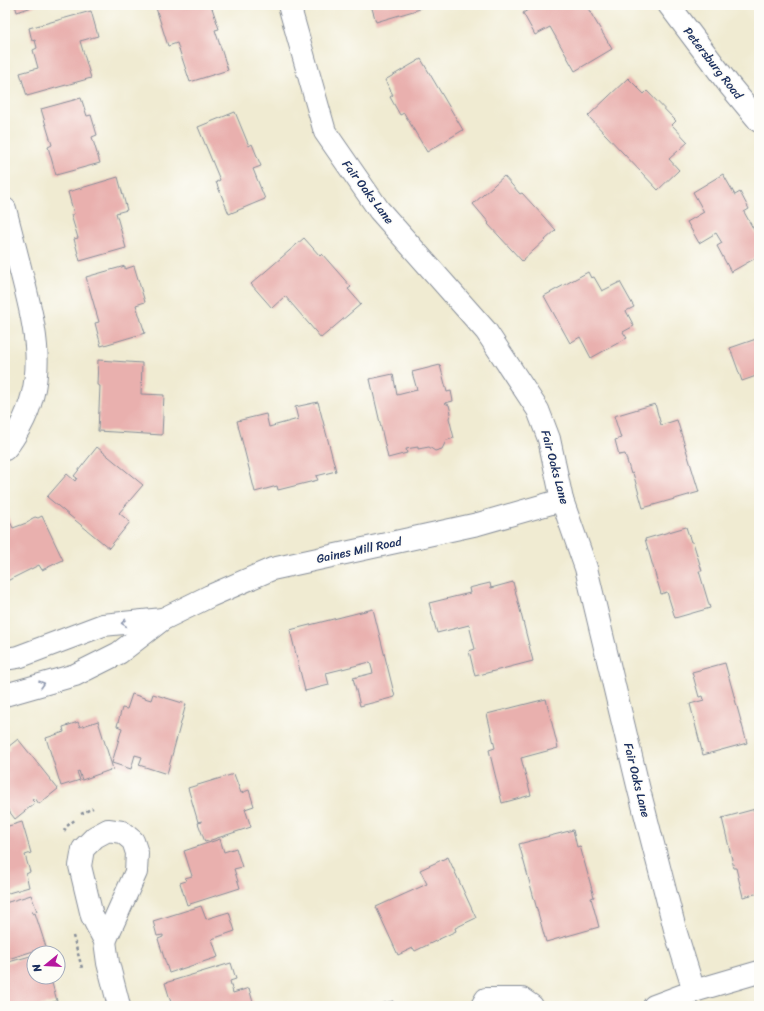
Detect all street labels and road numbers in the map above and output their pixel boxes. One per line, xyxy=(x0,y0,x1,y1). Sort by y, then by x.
street label: Petersburg Road xyxy=(677,22,750,106)
street label: Fair Oaks Lane xyxy=(336,155,400,229)
street label: Fair Oaks Lane xyxy=(534,427,576,507)
street label: Gaines Mill Road xyxy=(314,530,404,570)
street label: Fair Oaks Lane xyxy=(617,740,657,820)

